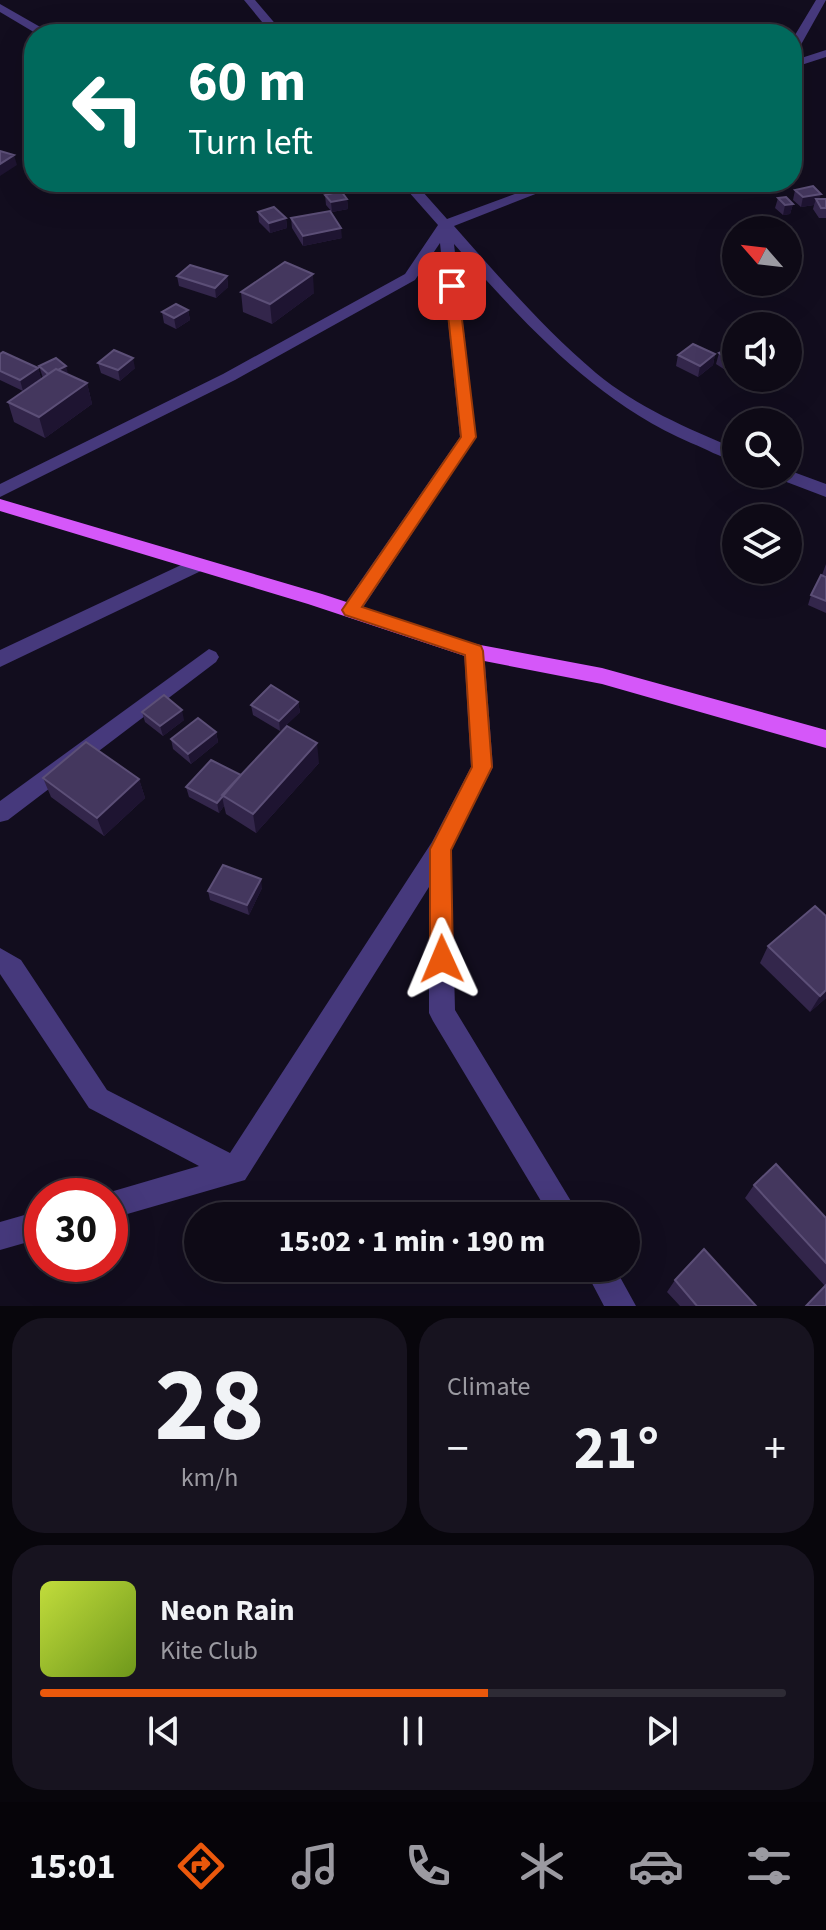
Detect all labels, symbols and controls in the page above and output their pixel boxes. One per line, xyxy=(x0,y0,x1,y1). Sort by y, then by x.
text: 60 m xyxy=(188,43,306,122)
icon: left xyxy=(56,56,160,160)
text: Turn left xyxy=(188,117,313,168)
north arrow xyxy=(722,216,802,296)
map controls xyxy=(722,216,802,584)
pin xyxy=(418,252,486,320)
icon: arrive xyxy=(430,264,474,308)
button: sound xyxy=(722,312,802,392)
button: search xyxy=(722,408,802,488)
button: layers xyxy=(722,504,802,584)
position arrow xyxy=(400,917,484,1001)
speed limit sign: 30 xyxy=(24,1178,128,1282)
text: 15:02 · 1 min · 190 m xyxy=(279,1220,545,1263)
text: 28 xyxy=(155,1333,264,1481)
text: Climate xyxy=(447,1368,531,1405)
text: 21° xyxy=(574,1407,659,1492)
text: − xyxy=(447,1418,469,1481)
text: + xyxy=(764,1418,786,1481)
text: km/h xyxy=(181,1459,238,1496)
text: Neon Rain xyxy=(160,1589,295,1632)
text: Kite Club xyxy=(160,1632,258,1669)
icon: previous xyxy=(142,1709,186,1753)
icon: pause xyxy=(391,1709,435,1753)
icon: next xyxy=(640,1709,684,1753)
icon: directions xyxy=(173,1838,229,1894)
icon: music xyxy=(287,1838,343,1894)
icon: phone xyxy=(400,1838,456,1894)
icon: climate xyxy=(514,1838,570,1894)
icon: car xyxy=(628,1838,684,1894)
icon: filters xyxy=(741,1838,797,1894)
text: 15:01 xyxy=(29,1841,116,1892)

